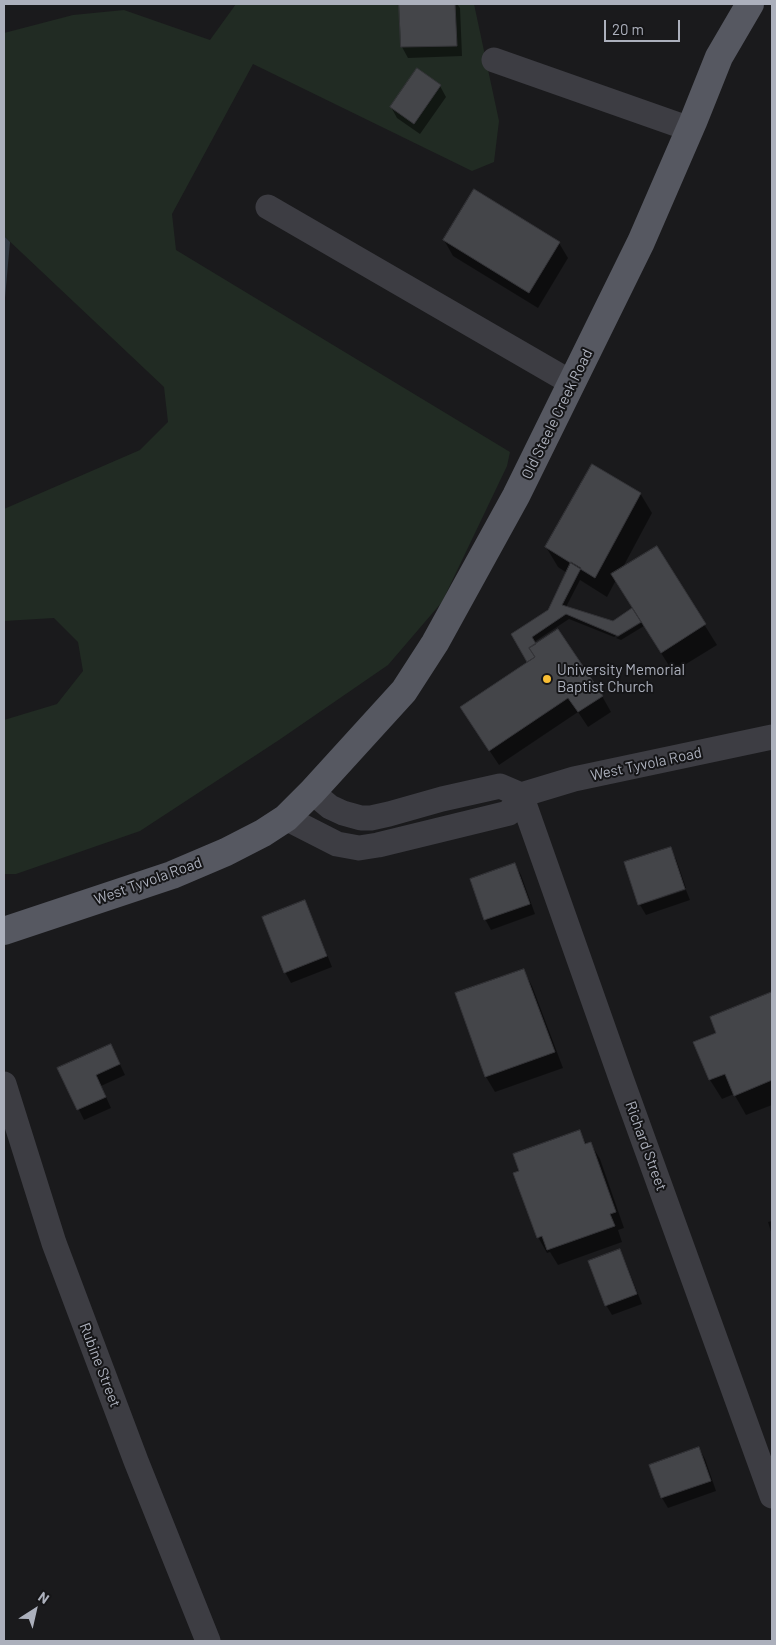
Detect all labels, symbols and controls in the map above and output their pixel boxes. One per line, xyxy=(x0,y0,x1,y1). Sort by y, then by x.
scale bar xyxy=(606,10,682,42)
text: 20 m xyxy=(612,20,644,38)
street label: Old Steele Creek Road xyxy=(518,346,596,482)
place label: University Memorial Baptist Church xyxy=(557,661,685,696)
marker: University Memorial Baptist Church xyxy=(541,673,553,685)
street label: West Tyvola Road xyxy=(589,743,703,785)
street label: West Tyvola Road xyxy=(92,853,204,909)
street label: Richard Street xyxy=(621,1099,671,1193)
street label: Rubine Street xyxy=(76,1320,124,1410)
north arrow xyxy=(10,1585,60,1635)
text: N xyxy=(35,1588,53,1607)

